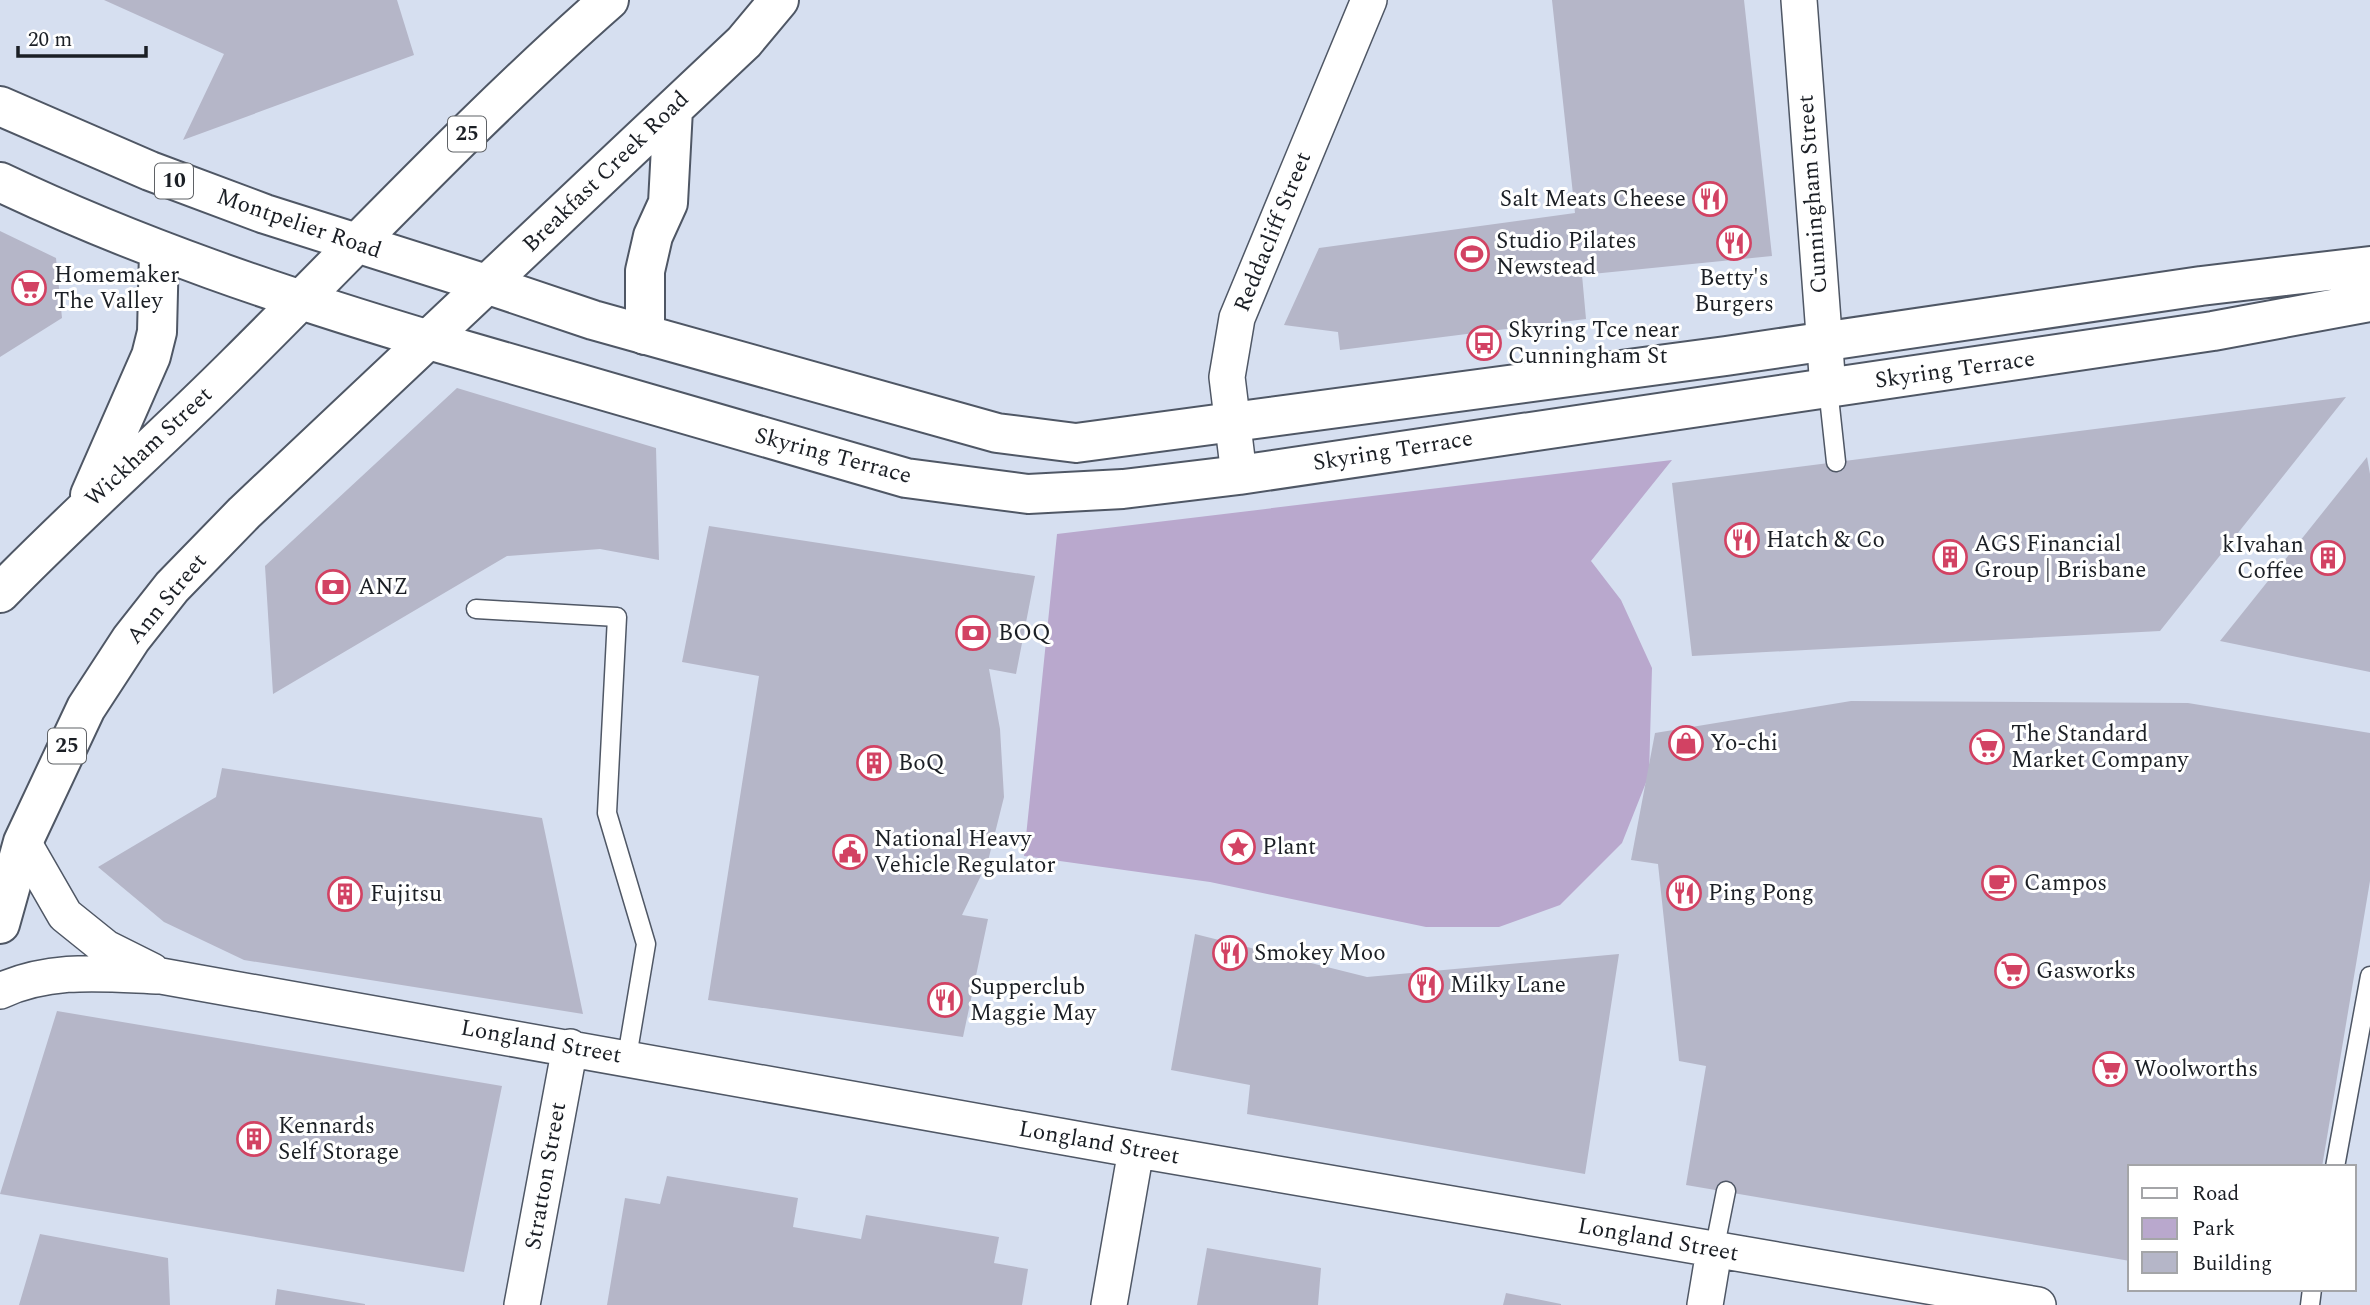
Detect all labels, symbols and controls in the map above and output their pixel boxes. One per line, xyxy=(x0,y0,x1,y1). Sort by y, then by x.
scale bar xyxy=(18,14,145,58)
text: 20 m xyxy=(28,24,72,56)
street label: Breakfast Creek Road xyxy=(515,83,698,261)
street label: Cunningham Street xyxy=(1789,93,1837,295)
road number: 25 xyxy=(448,116,486,152)
street label: Reddacliff Street xyxy=(1225,147,1321,317)
road number: 10 xyxy=(155,164,193,198)
street label: Montpelier Road xyxy=(212,179,386,269)
restaurant icon: Salt Meats Cheese xyxy=(1691,180,1729,218)
place label: Salt Meats Cheese xyxy=(1500,182,1686,217)
place label: Studio Pilates Newstead xyxy=(1496,224,1637,285)
restaurant icon: Betty's Burgers xyxy=(1715,224,1753,262)
sports icon: Studio Pilates Newstead xyxy=(1453,235,1491,273)
place label: Homemaker The Valley xyxy=(54,258,179,319)
place label: Betty's Burgers xyxy=(1694,261,1774,322)
supermarket icon: Homemaker The Valley xyxy=(10,269,48,307)
place label: Skyring Tce near Cunningham St xyxy=(1508,313,1679,374)
bus stop icon: Skyring Tce near Cunningham St xyxy=(1465,324,1503,362)
street label: Skyring Terrace xyxy=(1873,341,2037,399)
street label: Wickham Street xyxy=(77,378,221,516)
street label: Skyring Terrace xyxy=(751,418,915,494)
street label: Skyring Terrace xyxy=(1311,421,1475,481)
restaurant icon: Hatch & Co xyxy=(1723,521,1761,559)
place label: Hatch & Co xyxy=(1766,523,1885,558)
place label: AGS Financial Group | Brisbane xyxy=(1974,527,2146,588)
place label: kIvahan Coffee xyxy=(2222,528,2304,589)
building icon: AGS Financial Group | Brisbane xyxy=(1931,538,1969,576)
building icon: kIvahan Coffee xyxy=(2309,539,2347,577)
street label: Ann Street xyxy=(118,546,216,652)
bank icon: ANZ xyxy=(314,568,352,606)
place label: ANZ xyxy=(358,570,408,605)
bank icon: BOQ xyxy=(954,614,992,652)
place label: BOQ xyxy=(998,616,1051,651)
place label: The Standard Market Company xyxy=(2011,717,2189,778)
shop icon: Yo-chi xyxy=(1667,724,1705,762)
place label: Yo-chi xyxy=(1710,726,1778,761)
road number: 25 xyxy=(48,728,86,764)
supermarket icon: The Standard Market Company xyxy=(1968,728,2006,766)
building icon: BoQ xyxy=(855,744,893,782)
place label: BoQ xyxy=(898,746,945,781)
place label: National Heavy Vehicle Regulator xyxy=(874,822,1056,883)
place icon: Plant xyxy=(1219,828,1257,866)
place label: Plant xyxy=(1262,830,1316,865)
public building icon: National Heavy Vehicle Regulator xyxy=(831,833,869,871)
cafe icon: Campos xyxy=(1980,864,2018,902)
place label: Campos xyxy=(2024,866,2107,901)
restaurant icon: Ping Pong xyxy=(1665,874,1703,912)
building icon: Fujitsu xyxy=(326,875,364,913)
place label: Ping Pong xyxy=(1708,876,1814,911)
place label: Fujitsu xyxy=(370,877,442,912)
restaurant icon: Smokey Moo xyxy=(1211,934,1249,972)
place label: Smokey Moo xyxy=(1254,936,1386,971)
supermarket icon: Gasworks xyxy=(1993,952,2031,990)
place label: Gasworks xyxy=(2036,954,2136,989)
restaurant icon: Milky Lane xyxy=(1407,966,1445,1004)
place label: Milky Lane xyxy=(1450,968,1566,1003)
place label: Supperclub Maggie May xyxy=(970,970,1097,1031)
restaurant icon: Supperclub Maggie May xyxy=(926,981,964,1019)
street label: Longland Street xyxy=(458,1011,624,1073)
supermarket icon: Woolworths xyxy=(2091,1050,2129,1088)
place label: Woolworths xyxy=(2134,1052,2258,1087)
street label: Stratton Street xyxy=(516,1099,576,1253)
place label: Kennards Self Storage xyxy=(278,1109,399,1170)
street label: Longland Street xyxy=(1016,1112,1182,1174)
building icon: Kennards Self Storage xyxy=(235,1120,273,1158)
legend xyxy=(2128,1165,2356,1291)
text: Road xyxy=(2192,1178,2239,1210)
street label: Longland Street xyxy=(1575,1209,1741,1271)
text: Park xyxy=(2192,1213,2236,1245)
text: Building xyxy=(2192,1248,2272,1280)

